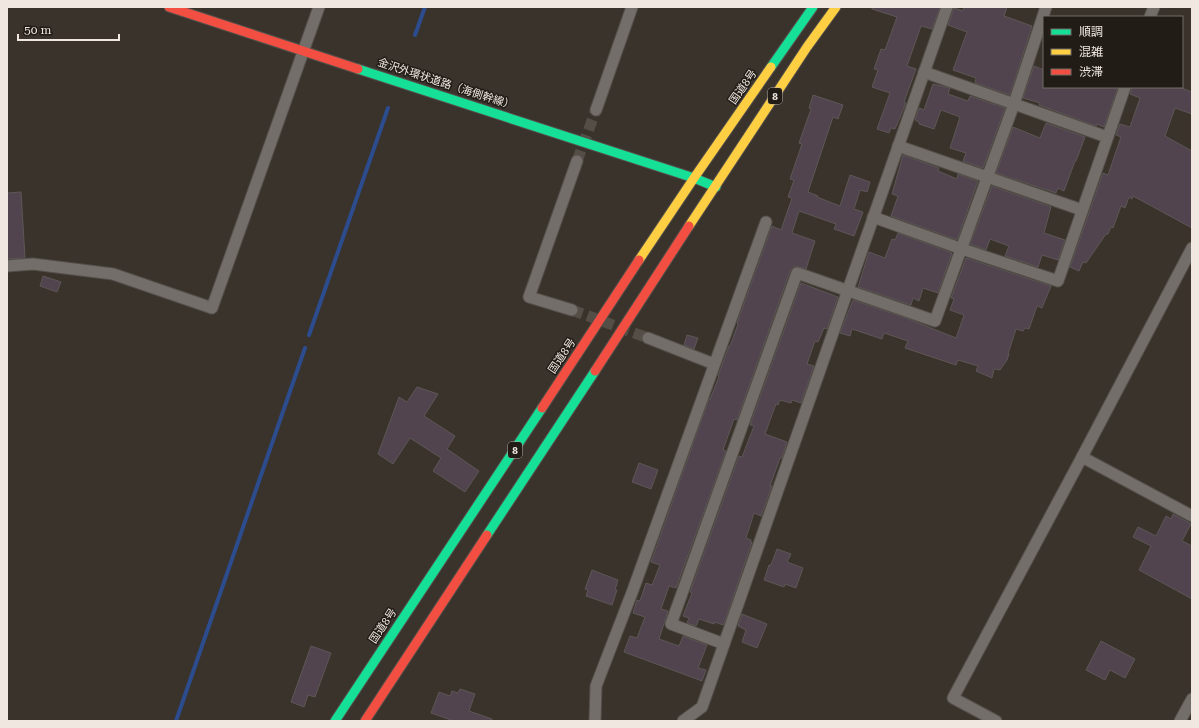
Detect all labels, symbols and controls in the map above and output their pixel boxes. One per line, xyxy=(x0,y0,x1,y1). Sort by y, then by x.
scale bar xyxy=(18,16,119,42)
legend xyxy=(1043,16,1183,88)
text: 50 m xyxy=(24,23,51,37)
text: 順調 xyxy=(1079,25,1103,39)
text: 混雑 xyxy=(1079,45,1103,59)
street label: 金沢外環状道路（海側幹線） xyxy=(376,56,516,112)
text: 渋滞 xyxy=(1079,65,1103,79)
street label: 国道8号 xyxy=(726,67,760,107)
road number: 8 xyxy=(768,88,782,104)
street label: 国道8号 xyxy=(546,336,578,376)
road number: 8 xyxy=(508,442,522,458)
street label: 国道8号 xyxy=(367,606,399,646)

